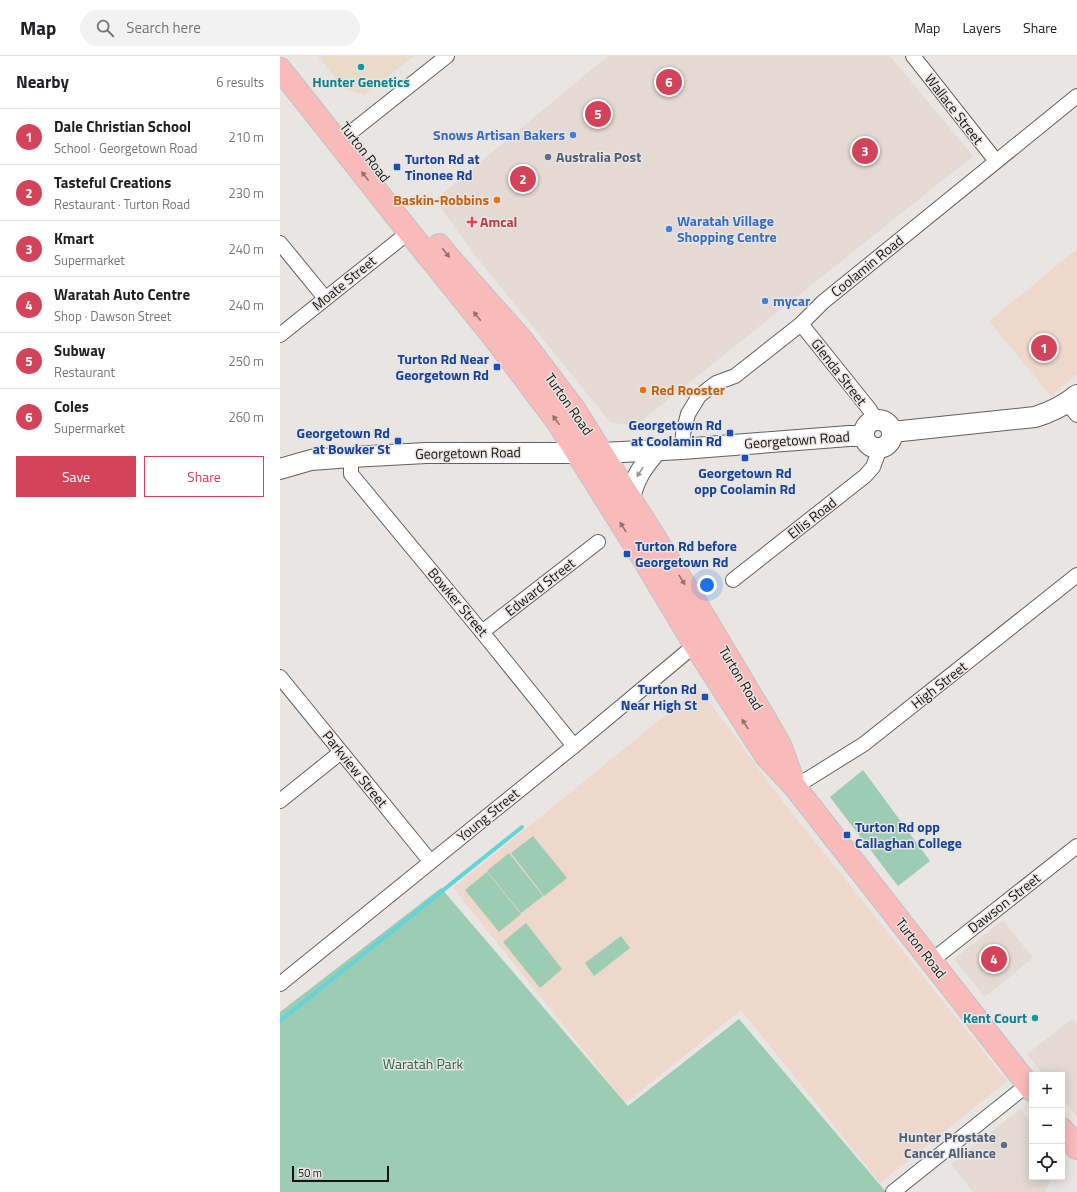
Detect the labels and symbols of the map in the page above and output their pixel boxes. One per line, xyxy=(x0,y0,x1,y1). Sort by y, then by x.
marker: Hunter Genetics xyxy=(356,62,366,72)
pin: 6 xyxy=(656,67,682,97)
street label: Wallace Street xyxy=(920,69,989,149)
place label: Hunter Genetics xyxy=(312,71,410,92)
pin: 5 xyxy=(585,99,611,129)
street label: Turton Road xyxy=(335,117,396,186)
place label: Snows Artisan Bakers xyxy=(433,124,565,145)
marker: Snows Artisan Bakers xyxy=(568,130,578,140)
pin: 3 xyxy=(852,136,878,166)
place label: Australia Post xyxy=(556,146,641,167)
place label: Turton Rd at Tinonee Rd xyxy=(405,148,480,185)
marker: Australia Post xyxy=(543,152,553,162)
marker: Turton Rd at Tinonee Rd xyxy=(392,162,402,172)
pin: 2 xyxy=(510,164,536,194)
one-way arrow xyxy=(360,170,369,181)
place label: Baskin-Robbins xyxy=(393,189,489,210)
marker: Baskin-Robbins xyxy=(492,195,502,205)
place label: Waratah Village Shopping Centre xyxy=(677,210,777,247)
place label: Amcal xyxy=(480,211,517,232)
marker: Amcal xyxy=(467,217,477,227)
marker: Waratah Village Shopping Centre xyxy=(664,224,674,234)
street label: Coolamin Road xyxy=(826,230,908,302)
one-way arrow xyxy=(441,248,450,259)
street label: Moate Street xyxy=(307,250,380,315)
place label: mycar xyxy=(773,290,810,311)
marker: mycar xyxy=(760,296,770,306)
one-way arrow xyxy=(473,311,482,322)
pin: 1 xyxy=(1031,333,1057,363)
street label: Glenda Street xyxy=(806,334,872,410)
place label: Turton Rd Near Georgetown Rd xyxy=(396,348,489,385)
marker: Turton Rd Near Georgetown Rd xyxy=(492,362,502,372)
street label: Turton Road xyxy=(540,368,599,439)
place label: Red Rooster xyxy=(651,379,725,400)
marker: Red Rooster xyxy=(638,385,648,395)
one-way arrow xyxy=(552,414,560,425)
place label: Georgetown Rd at Coolamin Rd xyxy=(629,414,722,451)
place label: Georgetown Rd at Bowker St xyxy=(297,422,390,459)
street label: Georgetown Road xyxy=(743,425,851,454)
marker: Georgetown Rd at Coolamin Rd xyxy=(725,428,735,438)
marker: Georgetown Rd at Bowker St xyxy=(393,436,403,446)
street label: Georgetown Road xyxy=(415,441,521,464)
marker: Georgetown Rd opp Coolamin Rd xyxy=(740,453,750,463)
place label: Georgetown Rd opp Coolamin Rd xyxy=(694,462,796,499)
one-way arrow xyxy=(636,467,644,477)
street label: Ellis Road xyxy=(783,492,841,543)
one-way arrow xyxy=(620,521,627,533)
place label: Turton Rd before Georgetown Rd xyxy=(635,535,737,572)
marker: Turton Rd before Georgetown Rd xyxy=(622,549,632,559)
street label: Edward Street xyxy=(500,552,579,621)
street label: Bowker Street xyxy=(423,563,494,641)
one-way arrow xyxy=(678,574,685,586)
your location xyxy=(697,575,717,595)
street label: Turton Road xyxy=(714,642,769,714)
street label: High Street xyxy=(906,656,971,713)
place label: Turton Rd Near High St xyxy=(621,678,697,715)
marker: Turton Rd Near High St xyxy=(700,692,710,702)
one-way arrow xyxy=(741,719,749,729)
street label: Parkview Street xyxy=(318,726,393,812)
street label: Young Street xyxy=(452,783,524,846)
place label: Turton Rd opp Callaghan College xyxy=(855,816,962,853)
marker: Turton Rd opp Callaghan College xyxy=(842,830,852,840)
street label: Dawson Street xyxy=(963,867,1045,938)
street label: Turton Road xyxy=(891,913,952,982)
pin: 4 xyxy=(981,944,1007,974)
place label: Kent Court xyxy=(963,1007,1027,1028)
marker: Kent Court xyxy=(1030,1013,1040,1023)
park label: Waratah Park xyxy=(383,1053,463,1074)
place label: Hunter Prostate Cancer Alliance xyxy=(899,1126,996,1163)
marker: Hunter Prostate Cancer Alliance xyxy=(999,1140,1009,1150)
scale bar xyxy=(292,1164,389,1183)

